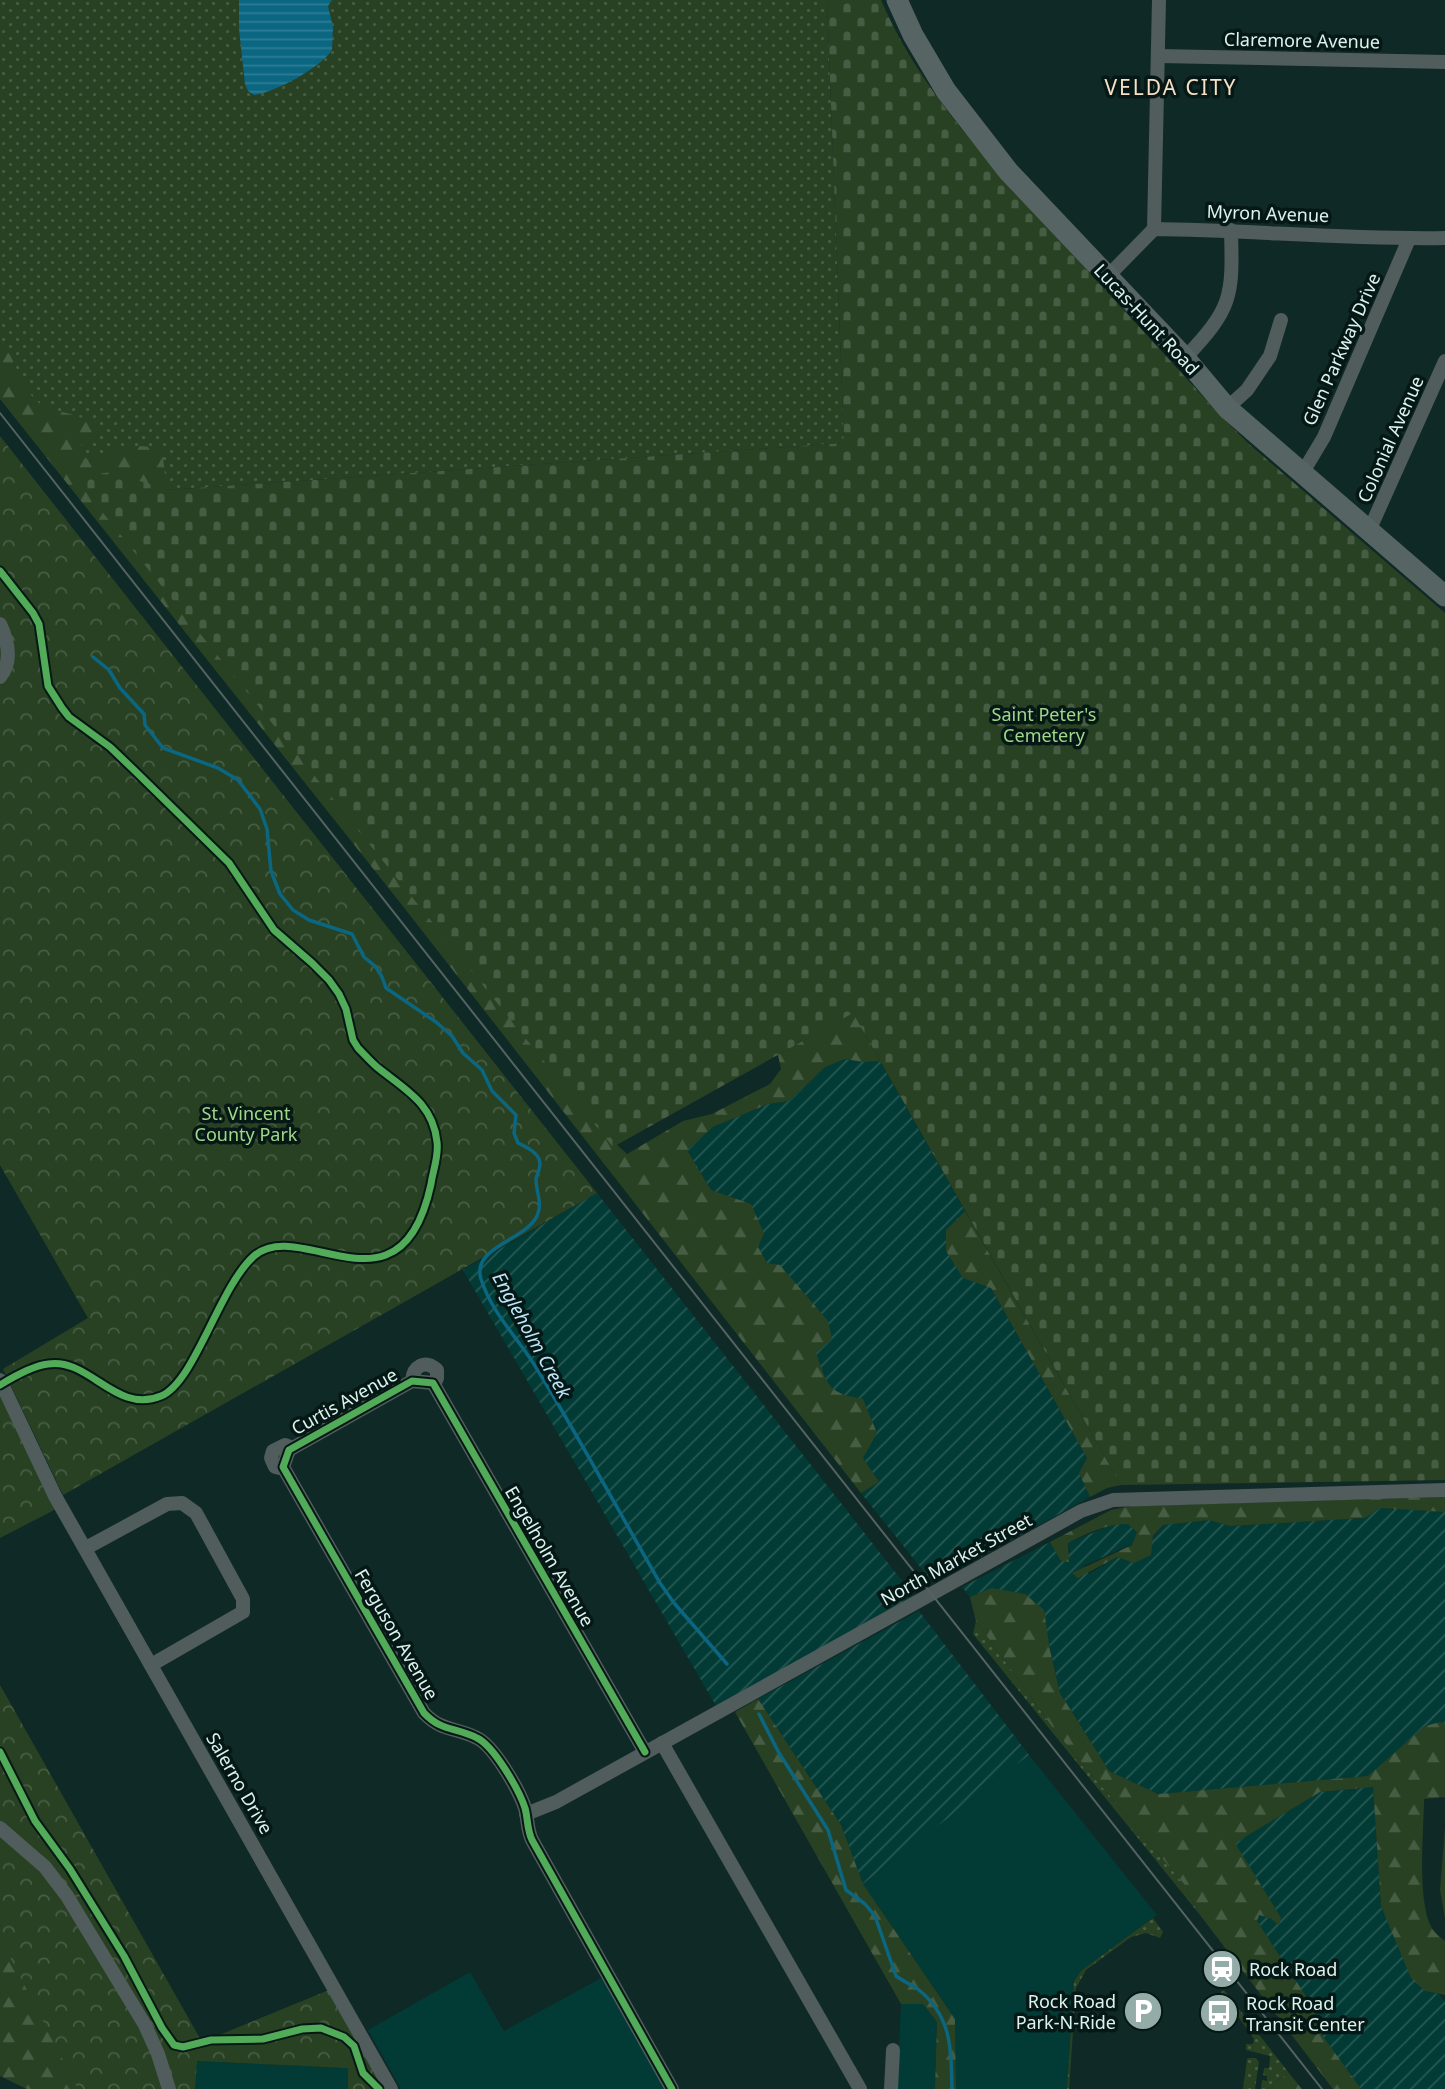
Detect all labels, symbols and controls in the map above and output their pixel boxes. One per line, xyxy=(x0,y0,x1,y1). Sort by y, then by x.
street label: Claremore Avenue xyxy=(1224,27,1380,53)
district label: VELDA CITY xyxy=(1104,73,1238,101)
street label: Myron Avenue xyxy=(1206,199,1330,227)
street label: Lucas-Hunt Road xyxy=(1089,258,1205,380)
street label: Glen Parkway Drive xyxy=(1297,269,1385,429)
street label: Colonial Avenue xyxy=(1351,372,1429,506)
park label: Saint Peter's Cemetery xyxy=(992,702,1096,747)
park label: St. Vincent County Park xyxy=(195,1101,298,1146)
water label: Engleholm Creek xyxy=(486,1267,578,1403)
street label: Curtis Avenue xyxy=(287,1362,401,1440)
street label: Engelholm Avenue xyxy=(500,1481,600,1631)
street label: North Market Street xyxy=(876,1507,1036,1611)
street label: Ferguson Avenue xyxy=(350,1564,444,1704)
street label: Salerno Drive xyxy=(201,1728,279,1838)
station icon: Rock Road xyxy=(1201,1948,1243,1990)
place label: Rock Road xyxy=(1249,1957,1337,1981)
place label: Rock Road Park-N-Ride xyxy=(1016,1989,1116,2034)
parking icon: Rock Road Park-N-Ride xyxy=(1122,1990,1164,2032)
place label: Rock Road Transit Center xyxy=(1246,1991,1365,2036)
bus stop icon: Rock Road Transit Center xyxy=(1198,1992,1240,2034)

